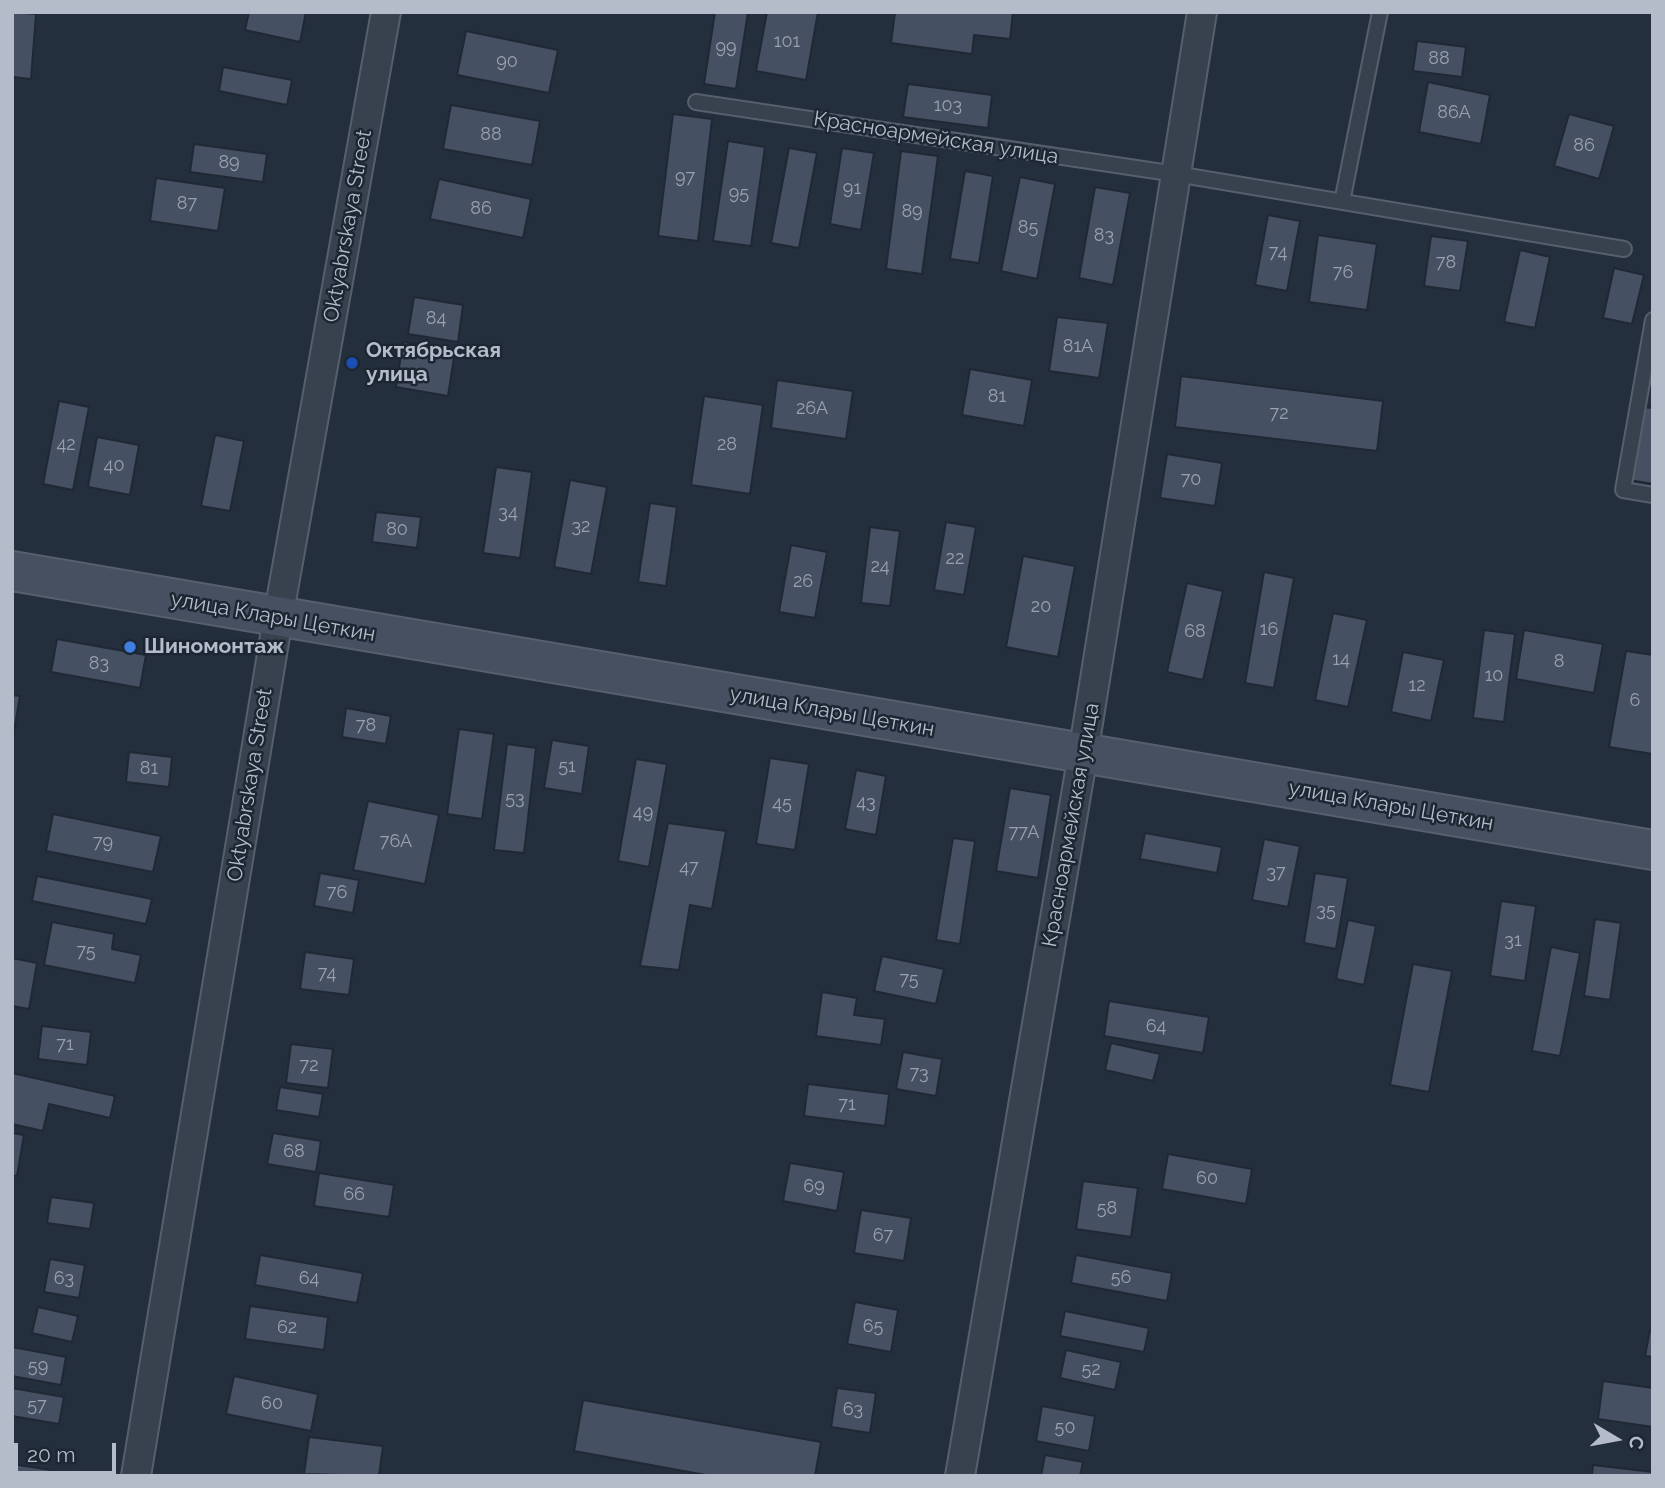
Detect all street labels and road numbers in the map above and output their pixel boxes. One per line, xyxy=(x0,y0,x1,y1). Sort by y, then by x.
street label: Красноармейская улица xyxy=(812,106,1060,170)
street label: Oktyabrskaya Street xyxy=(319,128,377,324)
street label: улица Клары Цеткин xyxy=(169,587,377,647)
street label: улица Клары Цеткин xyxy=(728,682,936,742)
street label: Oktyabrskaya Street xyxy=(222,687,278,883)
street label: Красноармейская улица xyxy=(1037,701,1105,949)
street label: улица Клары Цеткин xyxy=(1287,776,1495,836)

